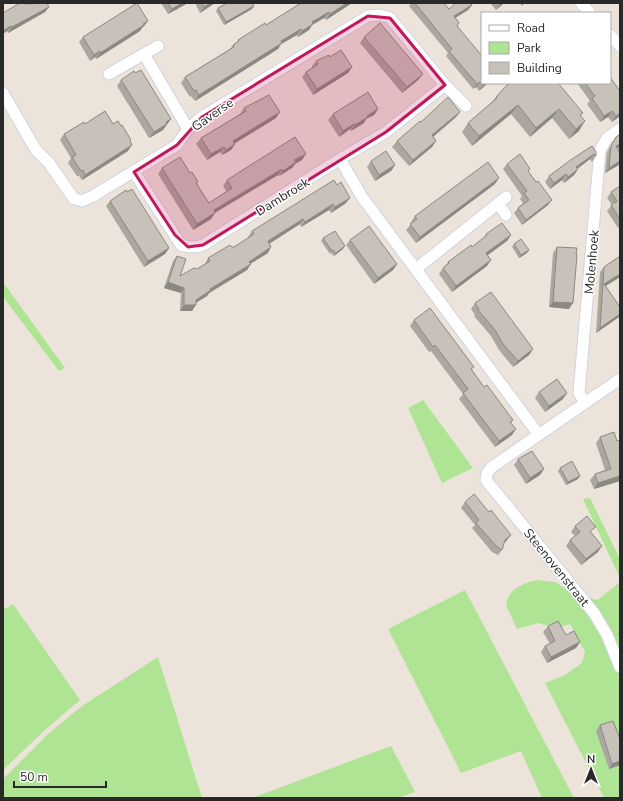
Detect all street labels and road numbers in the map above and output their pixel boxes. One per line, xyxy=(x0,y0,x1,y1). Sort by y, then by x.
street label: Gaverse xyxy=(188,94,237,136)
street label: Dambroek xyxy=(252,173,313,221)
street label: Molenhoek xyxy=(580,229,604,295)
street label: Steenovenstraat xyxy=(519,525,594,611)

